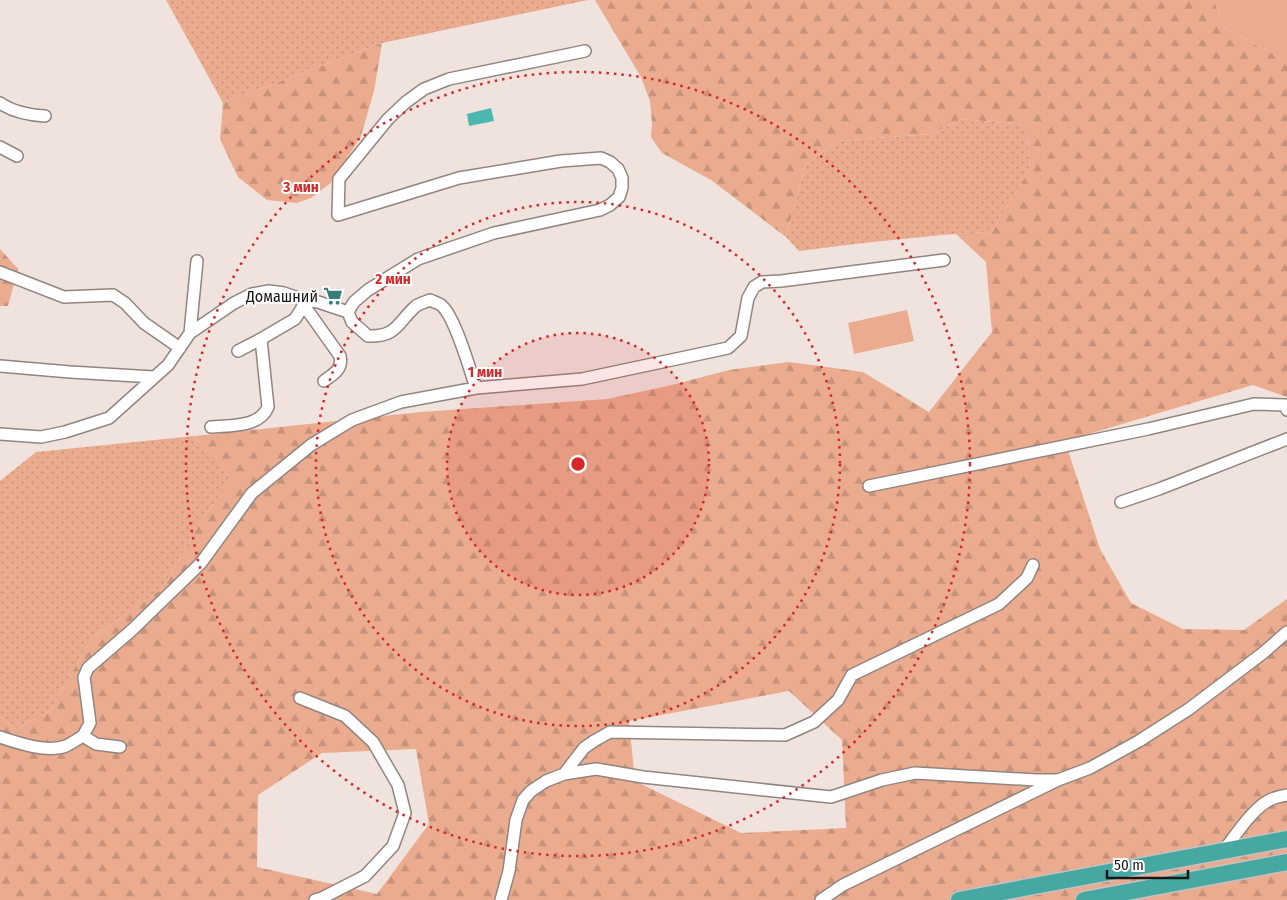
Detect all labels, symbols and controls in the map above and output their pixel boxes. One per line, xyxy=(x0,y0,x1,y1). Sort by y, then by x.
text: 3 мин xyxy=(282,178,319,196)
text: 2 мин xyxy=(374,270,411,288)
supermarket icon: Домашний xyxy=(322,285,344,307)
place label: Домашний xyxy=(245,287,318,306)
text: 1 мин xyxy=(468,363,502,381)
centre of rings xyxy=(569,455,587,473)
scale bar xyxy=(1107,848,1188,880)
text: 50 m xyxy=(1114,856,1144,874)

